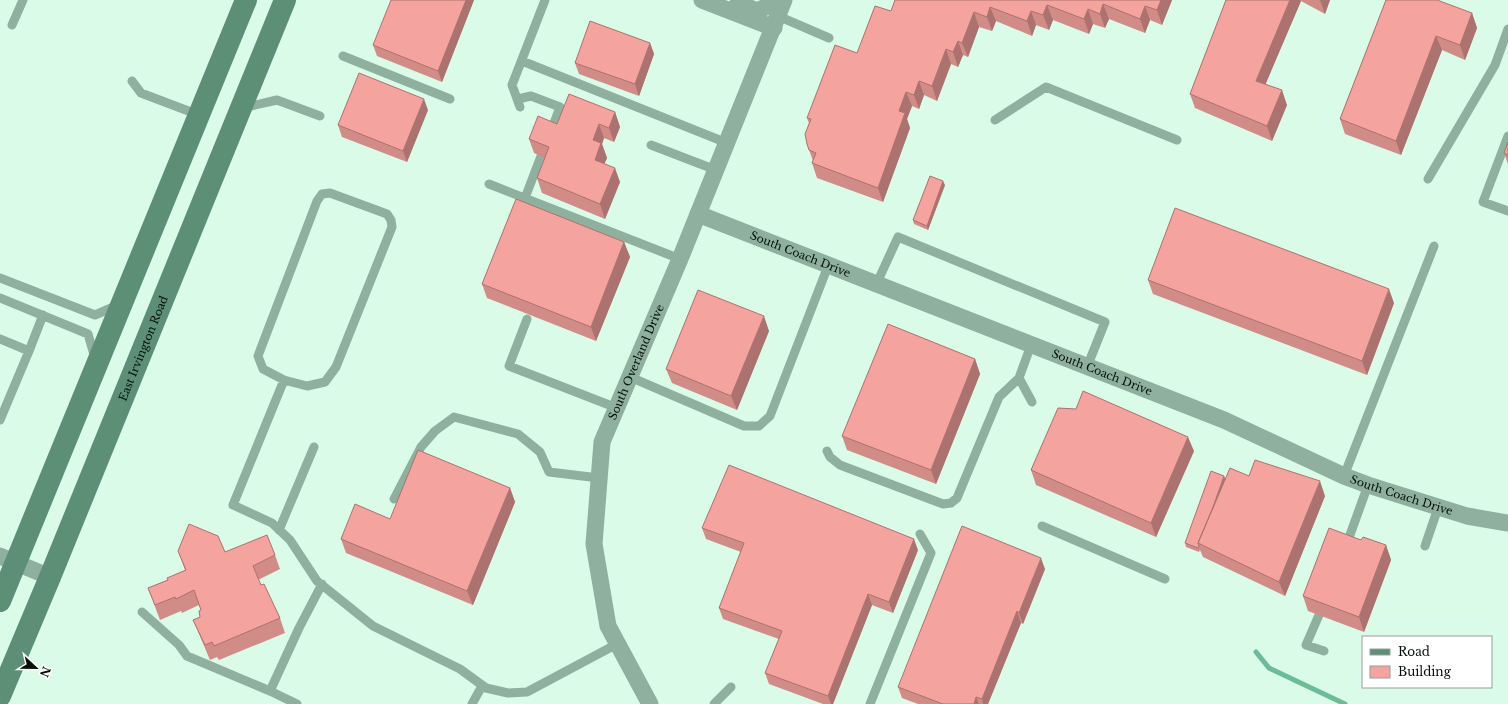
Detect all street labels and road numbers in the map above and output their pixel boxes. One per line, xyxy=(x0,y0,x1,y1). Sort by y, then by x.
street label: South Coach Drive xyxy=(748,228,853,280)
street label: East Irvington Road xyxy=(115,293,171,403)
street label: South Overland Drive xyxy=(605,302,667,422)
street label: South Coach Drive xyxy=(1050,346,1154,398)
street label: South Coach Drive xyxy=(1348,472,1455,518)

